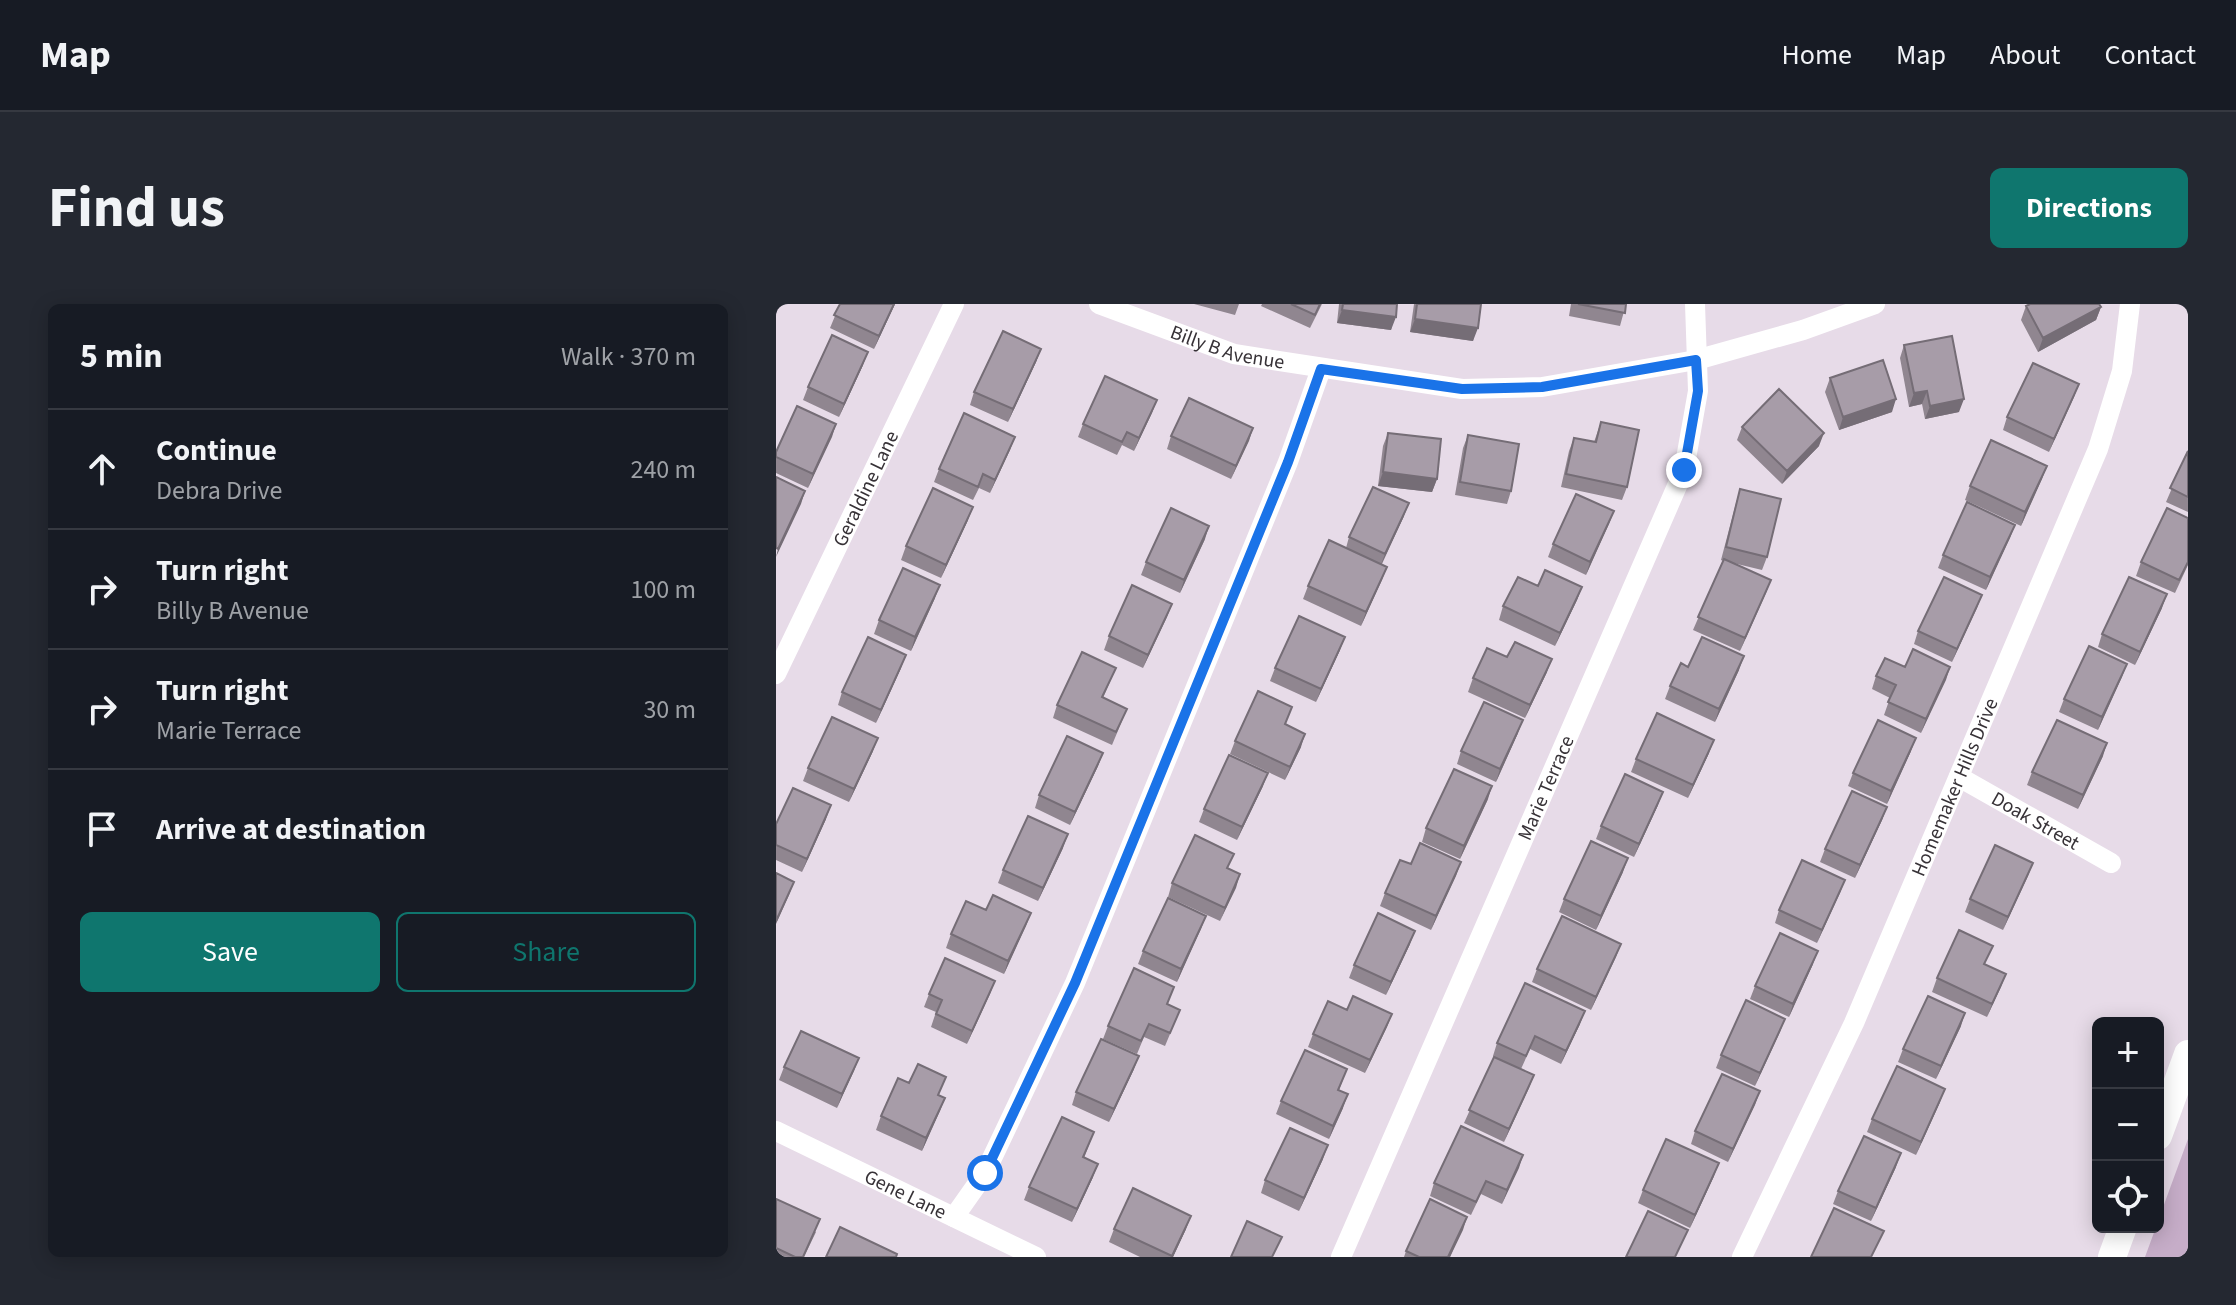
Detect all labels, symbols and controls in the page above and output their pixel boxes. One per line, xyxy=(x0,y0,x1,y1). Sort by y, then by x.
text: Map xyxy=(40,28,111,82)
text: Home xyxy=(1781,35,1852,75)
text: Map xyxy=(1896,35,1946,75)
text: About xyxy=(1990,35,2061,75)
text: Contact xyxy=(2105,35,2196,75)
button: Directions xyxy=(1990,168,2188,248)
text: Find us xyxy=(48,169,225,248)
street label: Billy B Avenue xyxy=(1166,319,1286,377)
text: 5 min xyxy=(80,332,163,381)
text: Walk · 370 m xyxy=(561,338,696,375)
street label: Geraldine Lane xyxy=(826,426,906,551)
text: Continue xyxy=(156,429,277,472)
icon: ahead xyxy=(80,447,124,491)
text: 240 m xyxy=(630,451,696,488)
route end xyxy=(1666,452,1702,488)
text: Debra Drive xyxy=(156,472,282,509)
text: Turn right xyxy=(156,549,288,592)
icon: right xyxy=(80,567,124,611)
text: 100 m xyxy=(630,571,696,608)
text: Billy B Avenue xyxy=(156,592,309,629)
text: Turn right xyxy=(156,669,288,712)
icon: right xyxy=(80,687,124,731)
text: 30 m xyxy=(643,691,696,728)
street label: Homemaker Hills Drive xyxy=(1905,694,2006,881)
text: Marie Terrace xyxy=(156,712,301,749)
street label: Marie Terrace xyxy=(1511,731,1582,845)
street label: Doak Street xyxy=(1986,785,2084,857)
icon: arrive xyxy=(80,807,124,851)
text: Arrive at destination xyxy=(156,808,426,851)
button: Save xyxy=(80,912,380,992)
button: Share xyxy=(396,912,696,992)
map controls xyxy=(2092,1017,2164,1233)
button: + xyxy=(2092,1017,2164,1089)
button: − xyxy=(2092,1089,2164,1161)
route start xyxy=(967,1155,1003,1191)
button: locate xyxy=(2092,1161,2164,1233)
street label: Gene Lane xyxy=(860,1163,951,1226)

